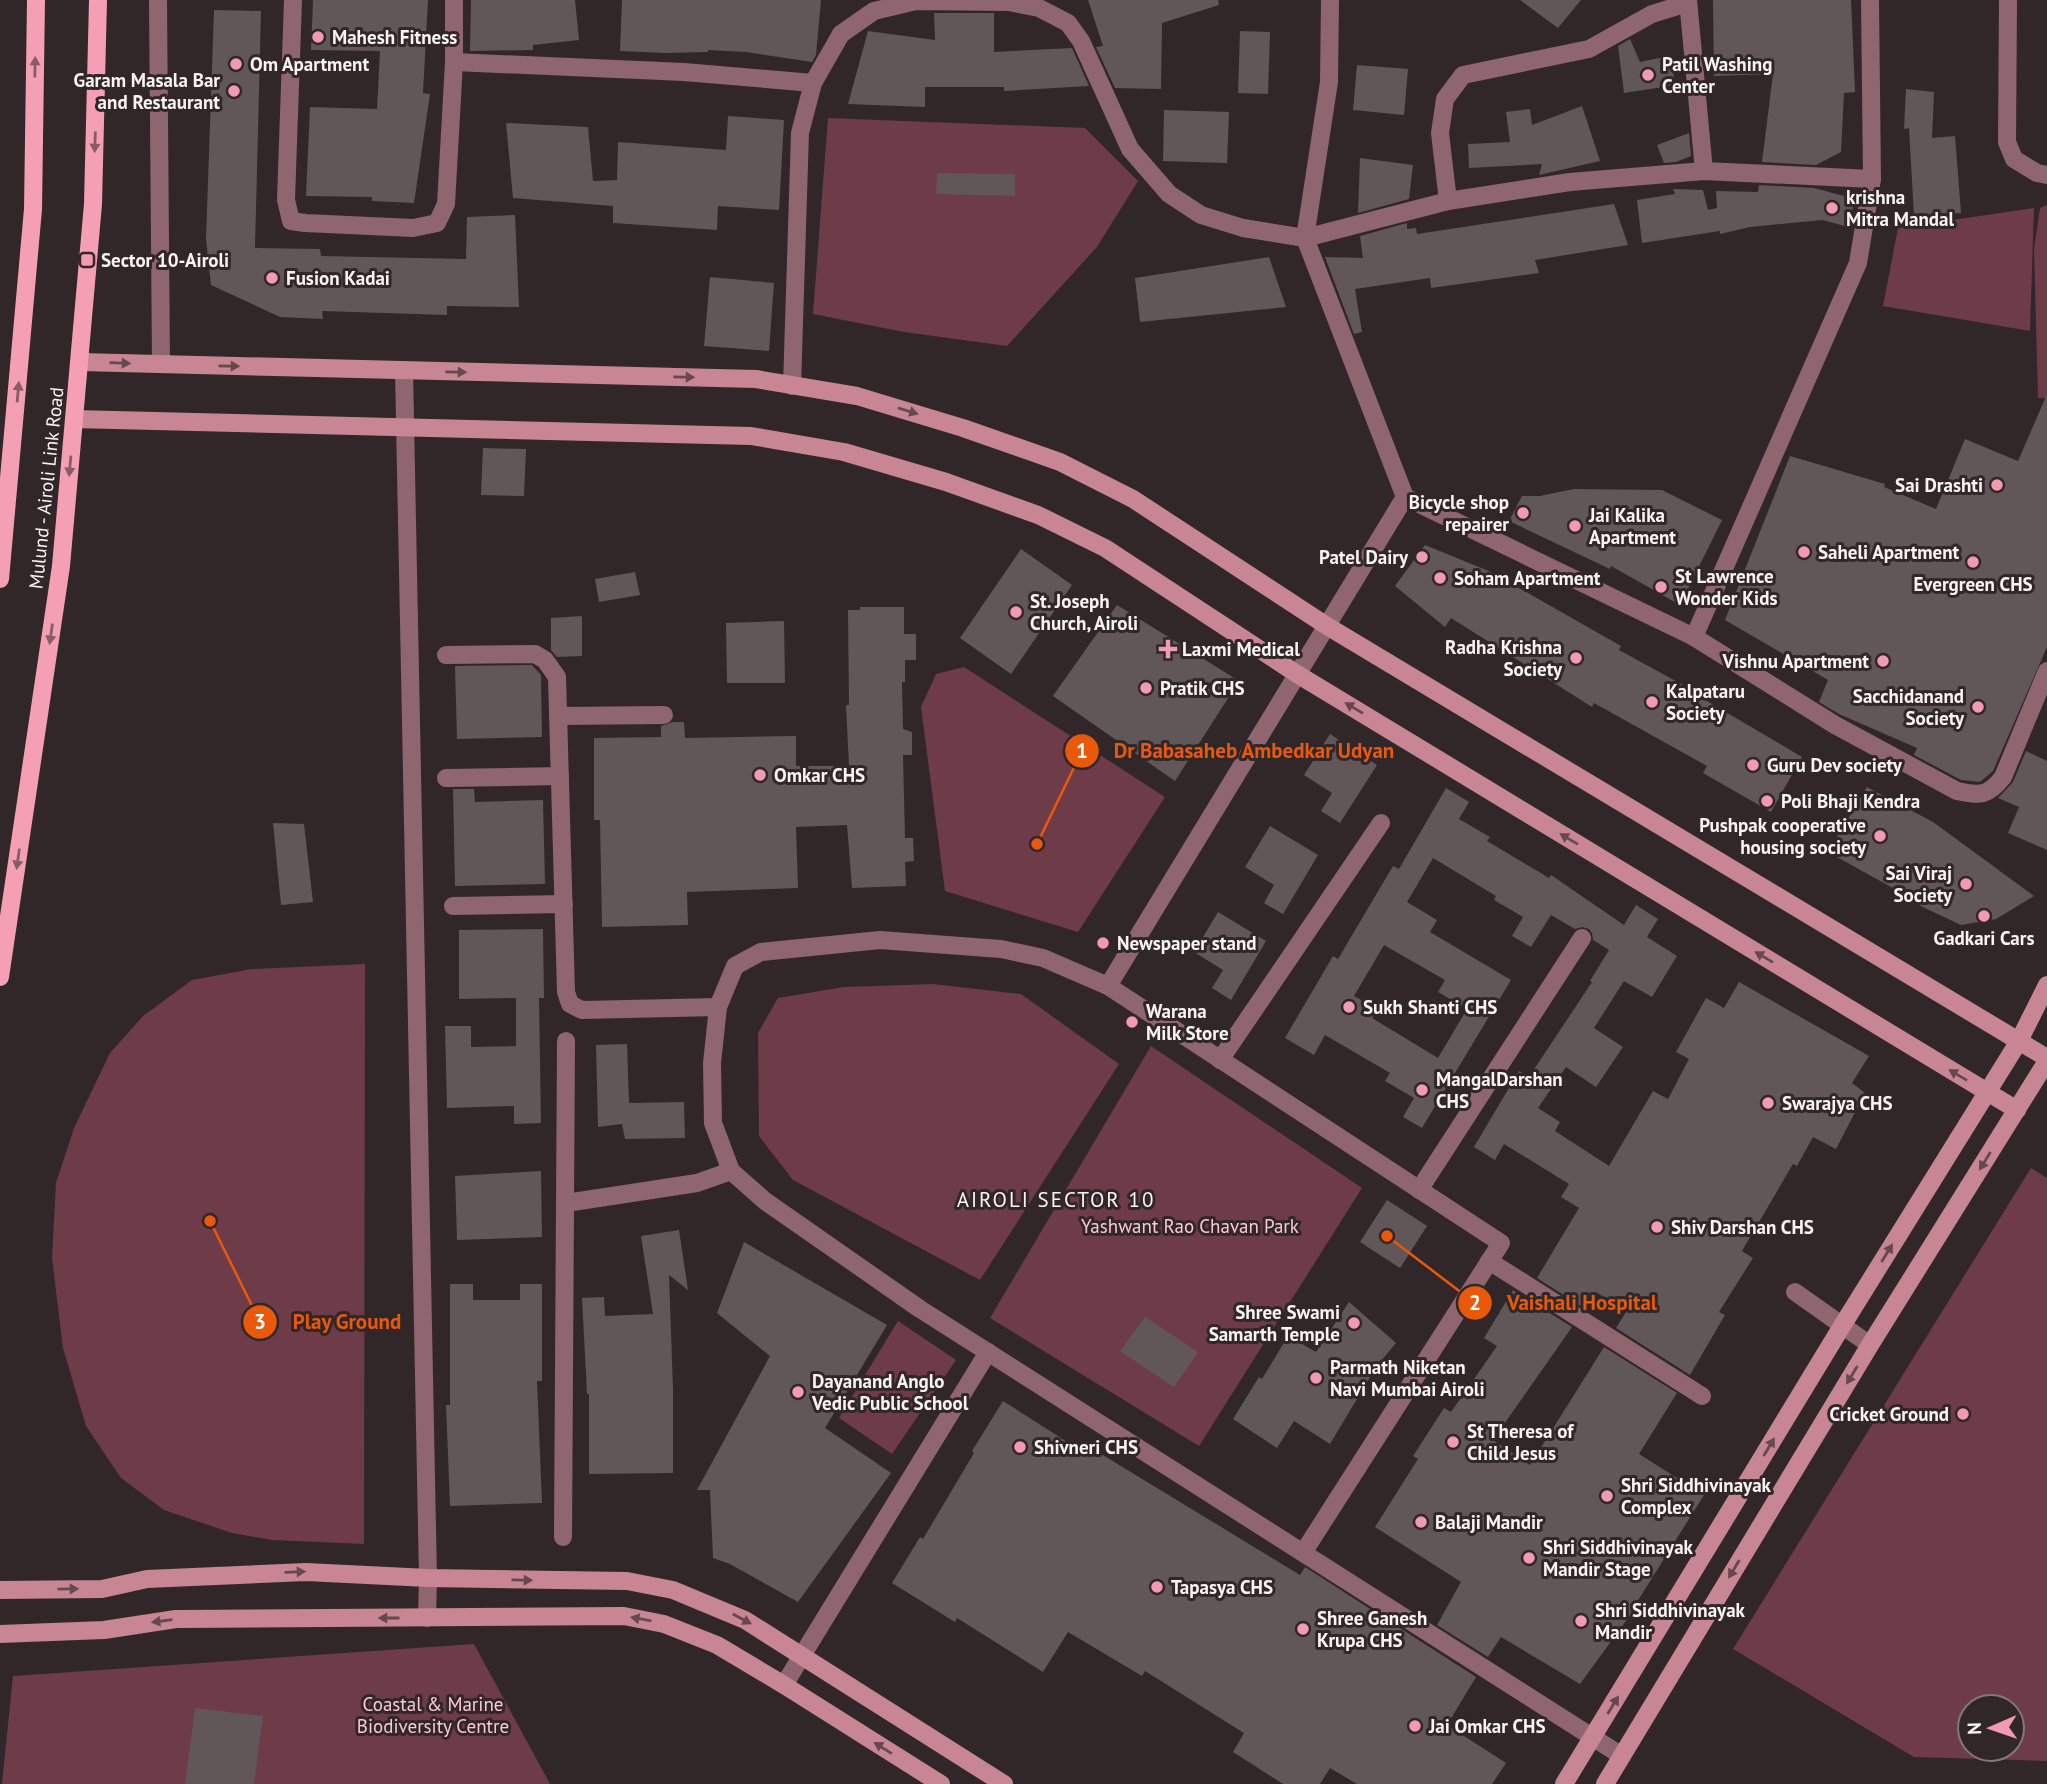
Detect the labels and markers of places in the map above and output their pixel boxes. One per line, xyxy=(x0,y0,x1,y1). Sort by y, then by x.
place label: Mahesh Fitness xyxy=(332,25,457,49)
marker: Mahesh Fitness xyxy=(310,29,326,45)
place label: Om Apartment xyxy=(250,52,369,76)
place label: Patil Washing Center xyxy=(1662,52,1772,98)
marker: Om Apartment xyxy=(228,56,244,72)
marker: Patil Washing Center xyxy=(1640,67,1656,83)
place label: Garam Masala Bar and Restaurant xyxy=(74,68,220,114)
marker: Garam Masala Bar and Restaurant xyxy=(226,83,242,99)
place label: krishna Mitra Mandal xyxy=(1846,185,1954,231)
marker: krishna Mitra Mandal xyxy=(1824,200,1840,216)
place label: Sector 10-Airoli xyxy=(101,248,229,272)
marker: Sector 10-Airoli xyxy=(79,252,95,268)
place label: Fusion Kadai xyxy=(286,266,390,290)
marker: Fusion Kadai xyxy=(264,270,280,286)
place label: Sai Drashti xyxy=(1895,473,1983,497)
marker: Sai Drashti xyxy=(1989,477,2005,493)
place label: Bicycle shop repairer xyxy=(1409,490,1509,536)
place label: Jai Kalika Apartment xyxy=(1588,503,1676,549)
marker: Bicycle shop repairer xyxy=(1515,505,1531,521)
marker: Jai Kalika Apartment xyxy=(1567,518,1583,534)
place label: Saheli Apartment xyxy=(1818,540,1960,564)
marker: Saheli Apartment xyxy=(1796,544,1812,560)
place label: Patel Dairy xyxy=(1319,545,1409,569)
marker: Patel Dairy xyxy=(1414,549,1430,565)
marker: Evergreen CHS xyxy=(1965,554,1981,570)
place label: St Lawrence Wonder Kids xyxy=(1675,564,1777,610)
place label: Soham Apartment xyxy=(1454,566,1601,590)
marker: Soham Apartment xyxy=(1432,570,1448,586)
place label: Evergreen CHS xyxy=(1913,572,2033,596)
marker: St Lawrence Wonder Kids xyxy=(1653,579,1669,595)
place label: St. Joseph Church, Airoli xyxy=(1030,589,1138,635)
marker: St. Joseph Church, Airoli xyxy=(1008,604,1024,620)
place label: Radha Krishna Society xyxy=(1445,635,1563,681)
place label: Laxmi Medical xyxy=(1182,637,1300,661)
marker: Laxmi Medical xyxy=(1160,641,1176,657)
place label: Vishnu Apartment xyxy=(1721,649,1869,673)
marker: Radha Krishna Society xyxy=(1568,650,1584,666)
marker: Vishnu Apartment xyxy=(1875,653,1891,669)
place label: Pratik CHS xyxy=(1160,676,1245,700)
place label: Kalpataru Society xyxy=(1666,679,1745,725)
marker: Pratik CHS xyxy=(1138,680,1154,696)
place label: Sacchidanand Society xyxy=(1853,684,1965,730)
marker: Kalpataru Society xyxy=(1644,694,1660,710)
marker: Sacchidanand Society xyxy=(1970,699,1986,715)
callout: Dr Babasaheb Ambedkar Udyan xyxy=(1064,730,1409,772)
place label: Guru Dev society xyxy=(1767,753,1903,777)
marker: Guru Dev society xyxy=(1745,757,1761,773)
place label: Omkar CHS xyxy=(774,763,865,787)
marker: Omkar CHS xyxy=(752,767,768,783)
place label: Poli Bhaji Kendra xyxy=(1781,789,1920,813)
marker: Poli Bhaji Kendra xyxy=(1759,793,1775,809)
place label: Pushpak cooperative housing society xyxy=(1699,813,1867,859)
marker: Pushpak cooperative housing society xyxy=(1872,828,1888,844)
place label: Sai Viraj Society xyxy=(1885,861,1953,907)
marker: Sai Viraj Society xyxy=(1958,876,1974,892)
marker: Gadkari Cars xyxy=(1976,908,1992,924)
place label: Gadkari Cars xyxy=(1934,926,2034,950)
place label: Newspaper stand xyxy=(1117,931,1257,955)
marker: Newspaper stand xyxy=(1095,935,1111,951)
place label: Sukh Shanti CHS xyxy=(1363,995,1497,1019)
place label: Warana Milk Store xyxy=(1146,999,1229,1045)
marker: Sukh Shanti CHS xyxy=(1341,999,1357,1015)
marker: Warana Milk Store xyxy=(1124,1014,1140,1030)
place label: MangalDarshan CHS xyxy=(1436,1067,1563,1113)
marker: MangalDarshan CHS xyxy=(1414,1082,1430,1098)
place label: Swarajya CHS xyxy=(1782,1091,1893,1115)
marker: Swarajya CHS xyxy=(1760,1095,1776,1111)
place label: Shiv Darshan CHS xyxy=(1671,1215,1814,1239)
marker: Shiv Darshan CHS xyxy=(1649,1219,1665,1235)
callout: Vaishali Hospital xyxy=(1458,1282,1671,1324)
place label: Shree Swami Samarth Temple xyxy=(1209,1300,1340,1346)
callout: Play Ground xyxy=(243,1301,415,1343)
marker: Shree Swami Samarth Temple xyxy=(1346,1315,1362,1331)
place label: Parmath Niketan Navi Mumbai Airoli xyxy=(1330,1355,1485,1401)
place label: Dayanand Anglo Vedic Public School xyxy=(811,1369,969,1415)
marker: Parmath Niketan Navi Mumbai Airoli xyxy=(1308,1370,1324,1386)
marker: Dayanand Anglo Vedic Public School xyxy=(790,1384,806,1400)
place label: Cricket Ground xyxy=(1829,1402,1949,1426)
marker: Cricket Ground xyxy=(1955,1406,1971,1422)
place label: St Theresa of Child Jesus xyxy=(1467,1419,1575,1465)
marker: St Theresa of Child Jesus xyxy=(1445,1434,1461,1450)
place label: Shivneri CHS xyxy=(1034,1435,1138,1459)
marker: Shivneri CHS xyxy=(1012,1439,1028,1455)
place label: Shri Siddhivinayak Complex xyxy=(1621,1473,1772,1519)
marker: Shri Siddhivinayak Complex xyxy=(1599,1488,1615,1504)
place label: Balaji Mandir xyxy=(1435,1510,1543,1534)
marker: Balaji Mandir xyxy=(1413,1514,1429,1530)
place label: Shri Siddhivinayak Mandir Stage xyxy=(1543,1535,1694,1581)
marker: Shri Siddhivinayak Mandir Stage xyxy=(1521,1550,1537,1566)
place label: Tapasya CHS xyxy=(1171,1575,1273,1599)
marker: Tapasya CHS xyxy=(1149,1579,1165,1595)
place label: Shri Siddhivinayak Mandir xyxy=(1595,1598,1746,1644)
place label: Shree Ganesh Krupa CHS xyxy=(1317,1606,1427,1652)
marker: Shri Siddhivinayak Mandir xyxy=(1573,1613,1589,1629)
marker: Shree Ganesh Krupa CHS xyxy=(1295,1621,1311,1637)
place label: Jai Omkar CHS xyxy=(1428,1714,1546,1738)
marker: Jai Omkar CHS xyxy=(1407,1718,1423,1734)

